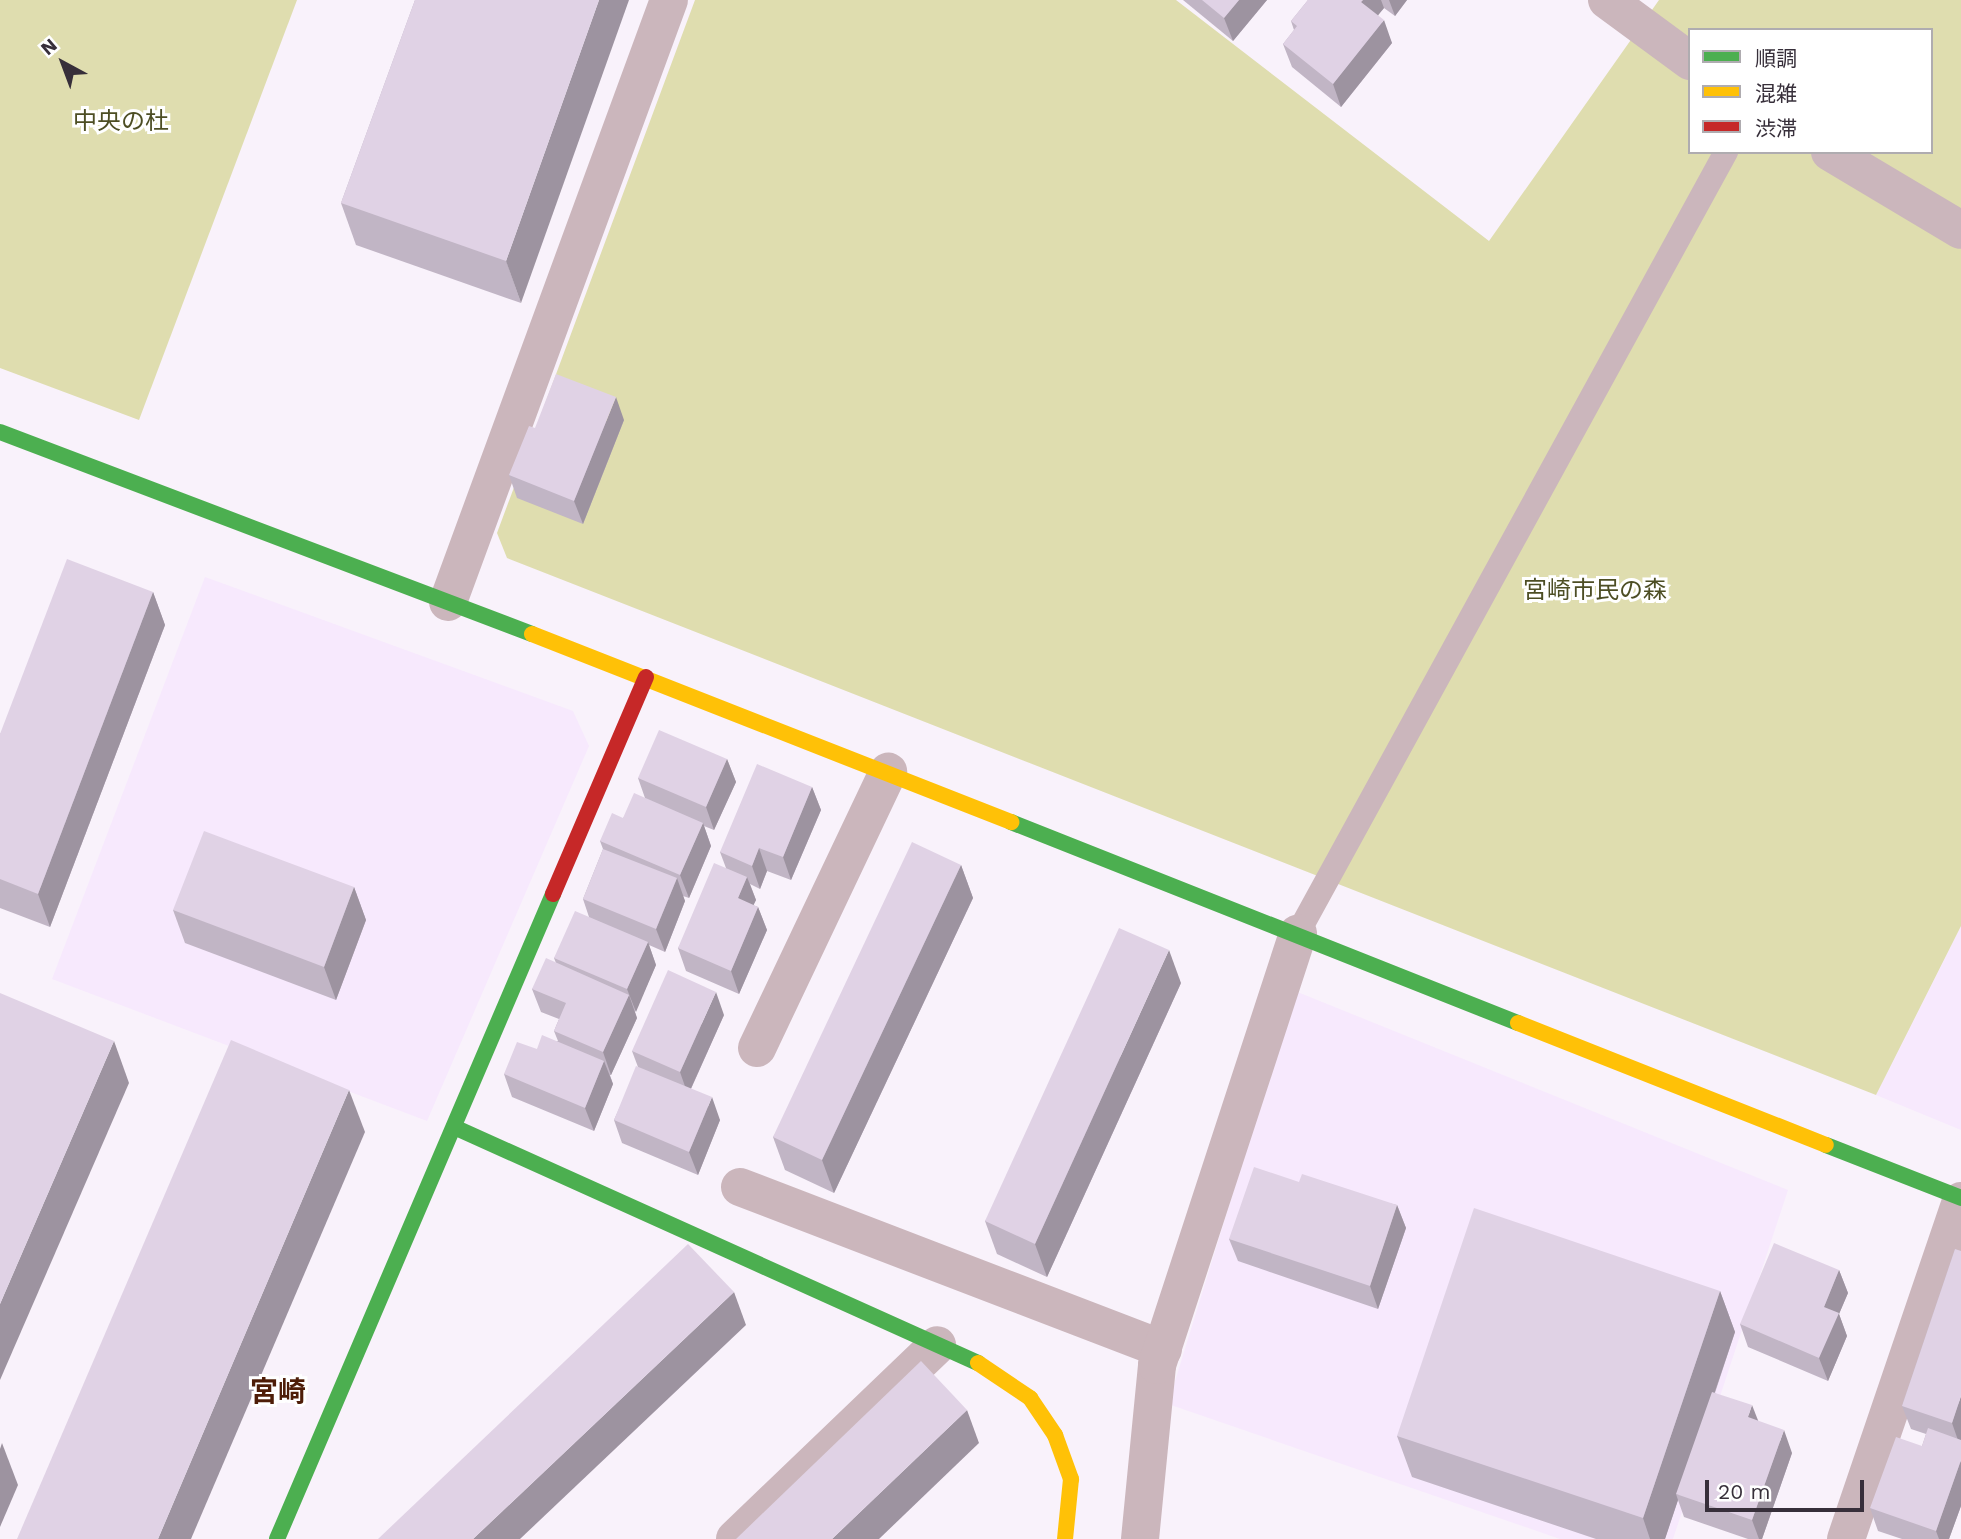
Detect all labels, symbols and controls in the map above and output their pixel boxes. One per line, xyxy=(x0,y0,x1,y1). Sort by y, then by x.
north arrow xyxy=(28,28,98,98)
legend xyxy=(1688,28,1933,154)
text: N xyxy=(36,33,62,60)
text: 順調 xyxy=(1755,46,1797,71)
text: 混雑 xyxy=(1755,81,1797,106)
park label: 中央の杜 xyxy=(73,108,169,136)
text: 渋滞 xyxy=(1755,116,1797,141)
park label: 宮崎市民の森 xyxy=(1523,577,1667,605)
district label: 宮崎 xyxy=(250,1375,306,1409)
scale bar xyxy=(1709,1466,1868,1510)
text: 20 m xyxy=(1718,1479,1770,1504)

